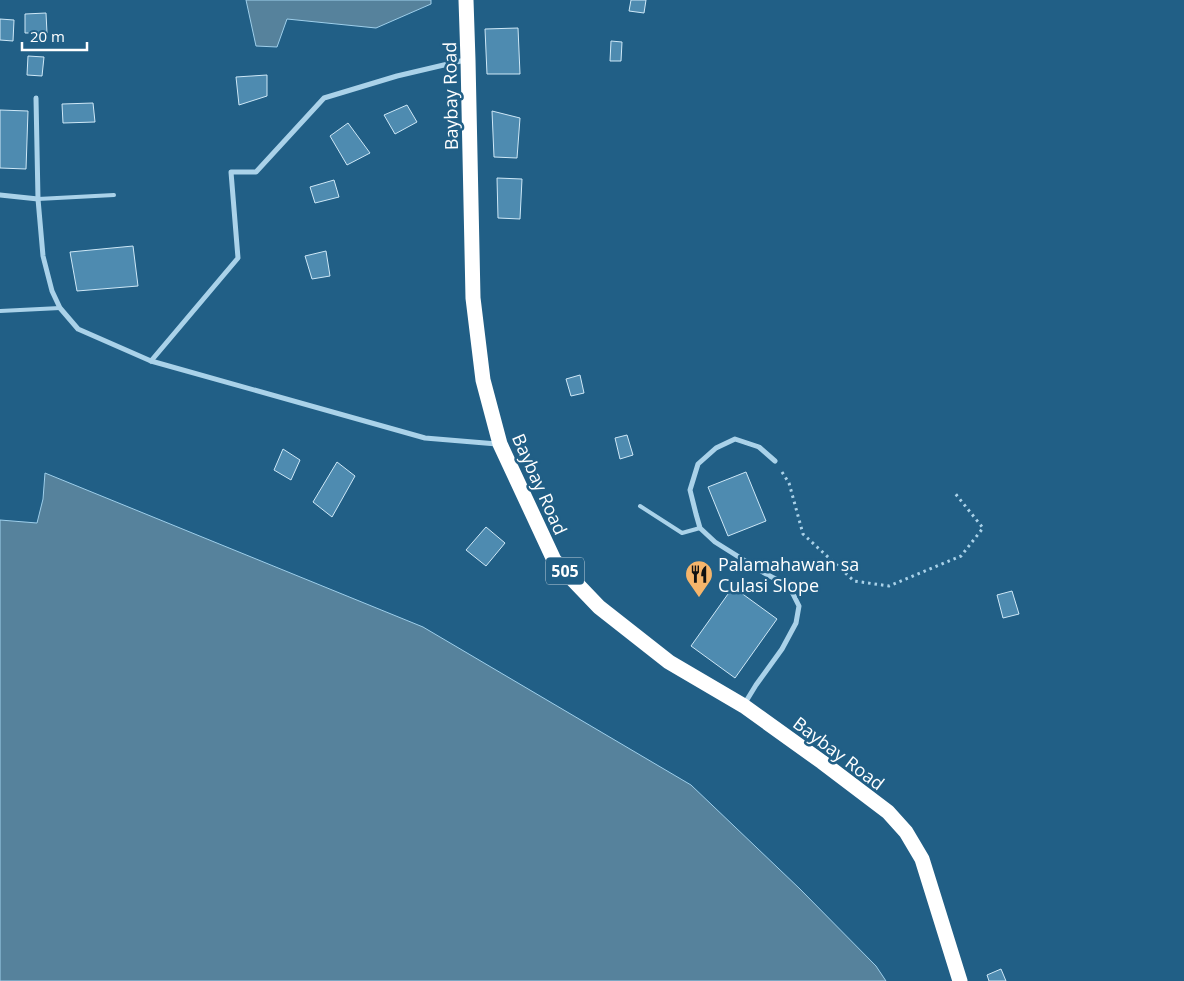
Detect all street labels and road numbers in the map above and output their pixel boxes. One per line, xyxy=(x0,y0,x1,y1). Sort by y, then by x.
street label: Baybay Road xyxy=(437,42,463,150)
street label: Baybay Road xyxy=(507,430,573,538)
road number: 505 xyxy=(546,558,584,584)
street label: Baybay Road xyxy=(789,711,889,795)

